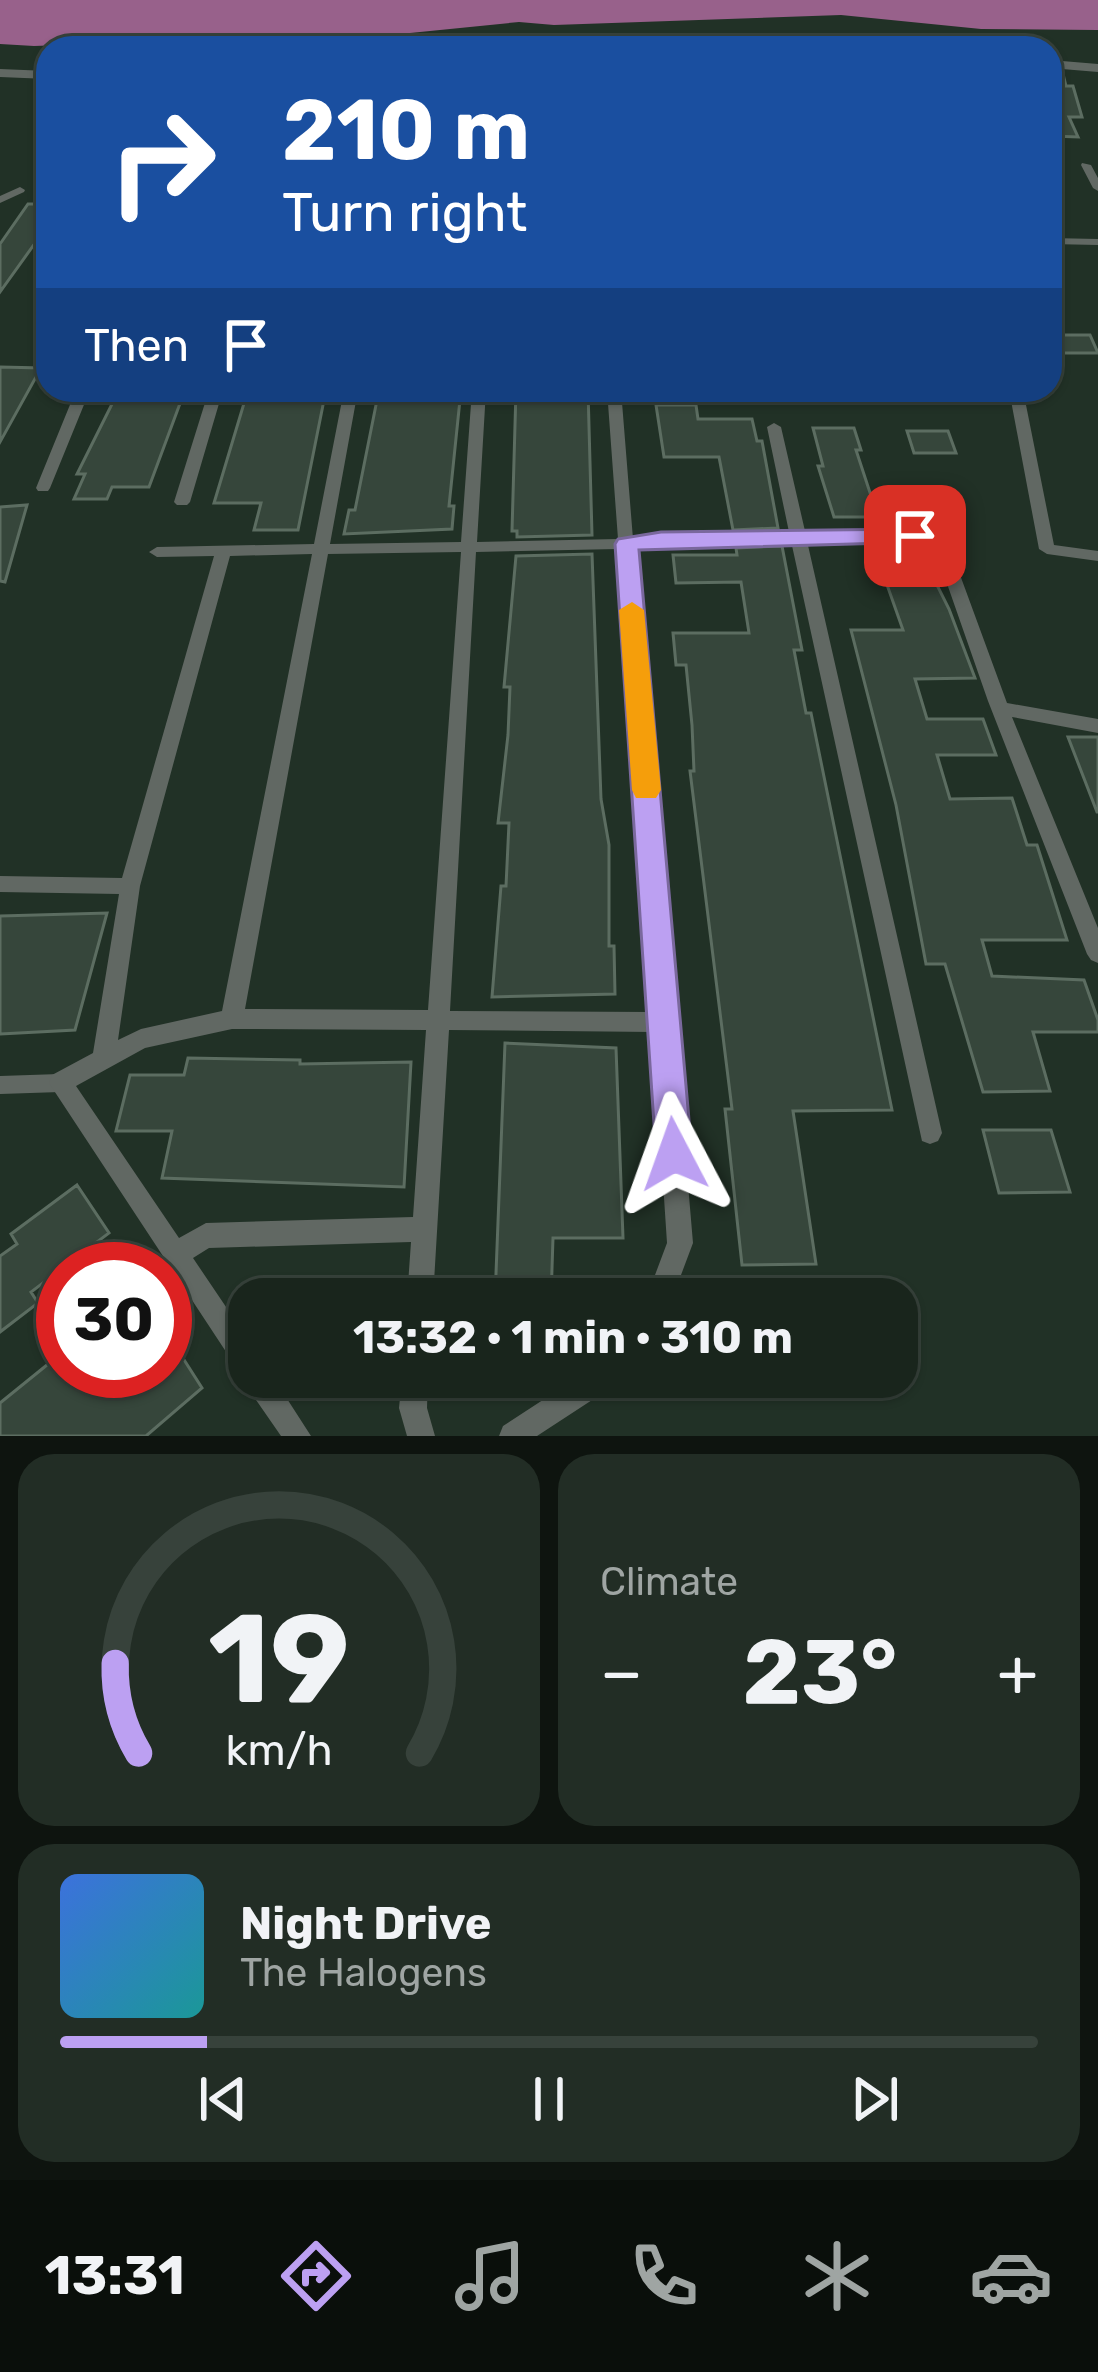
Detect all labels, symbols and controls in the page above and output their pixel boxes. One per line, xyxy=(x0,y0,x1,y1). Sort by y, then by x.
text: 210 m xyxy=(282,80,530,180)
icon: right xyxy=(84,84,240,240)
text: Turn right xyxy=(282,181,527,245)
icon: arrive xyxy=(213,312,279,378)
text: Then xyxy=(84,319,189,372)
pin xyxy=(864,485,966,587)
icon: arrive xyxy=(882,503,948,569)
position arrow xyxy=(611,1091,737,1217)
speed limit sign: 30 xyxy=(36,1242,192,1398)
text: 13:32 · 1 min · 310 m xyxy=(353,1311,793,1364)
text: Climate xyxy=(600,1559,738,1605)
text: 19 xyxy=(208,1585,350,1733)
text: 23° xyxy=(742,1619,897,1726)
text: − xyxy=(600,1633,643,1712)
text: + xyxy=(997,1633,1038,1712)
text: km/h xyxy=(225,1725,333,1776)
text: Night Drive xyxy=(240,1897,492,1950)
text: The Halogens xyxy=(240,1950,487,1996)
icon: previous xyxy=(190,2066,256,2132)
icon: pause xyxy=(516,2066,582,2132)
icon: next xyxy=(842,2066,908,2132)
icon: directions xyxy=(274,2234,358,2318)
icon: music xyxy=(448,2234,532,2318)
icon: phone xyxy=(622,2234,706,2318)
icon: climate xyxy=(795,2234,879,2318)
icon: car xyxy=(969,2234,1053,2318)
text: 13:31 xyxy=(45,2244,185,2308)

